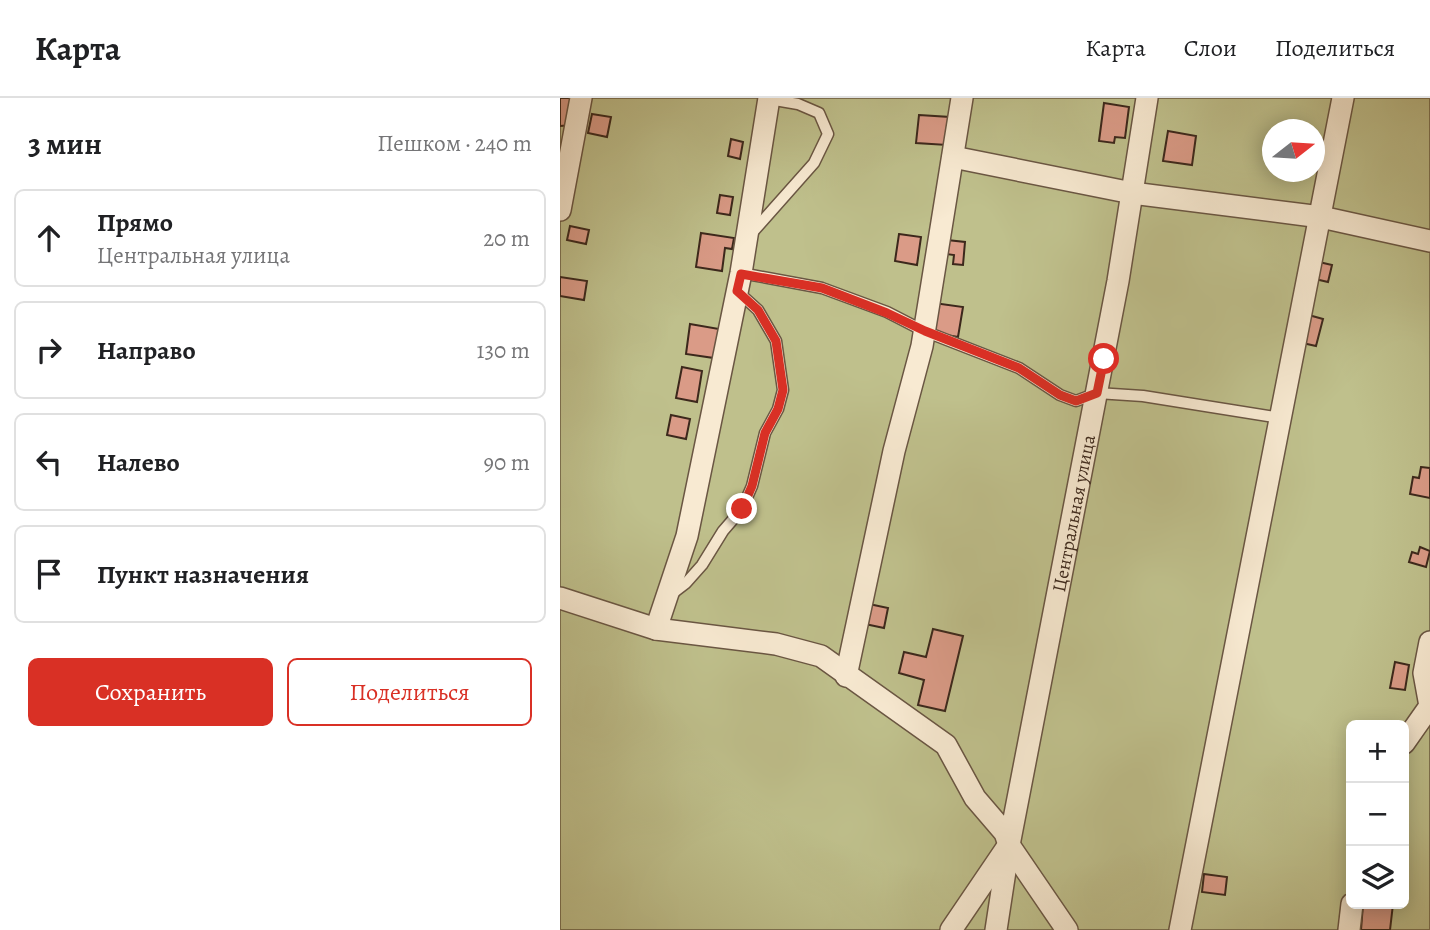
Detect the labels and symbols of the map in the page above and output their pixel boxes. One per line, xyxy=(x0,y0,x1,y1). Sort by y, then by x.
north arrow xyxy=(1262,119,1325,182)
route start xyxy=(1088,343,1119,374)
street label: Центральная улица xyxy=(1046,432,1102,594)
route end xyxy=(726,493,757,524)

